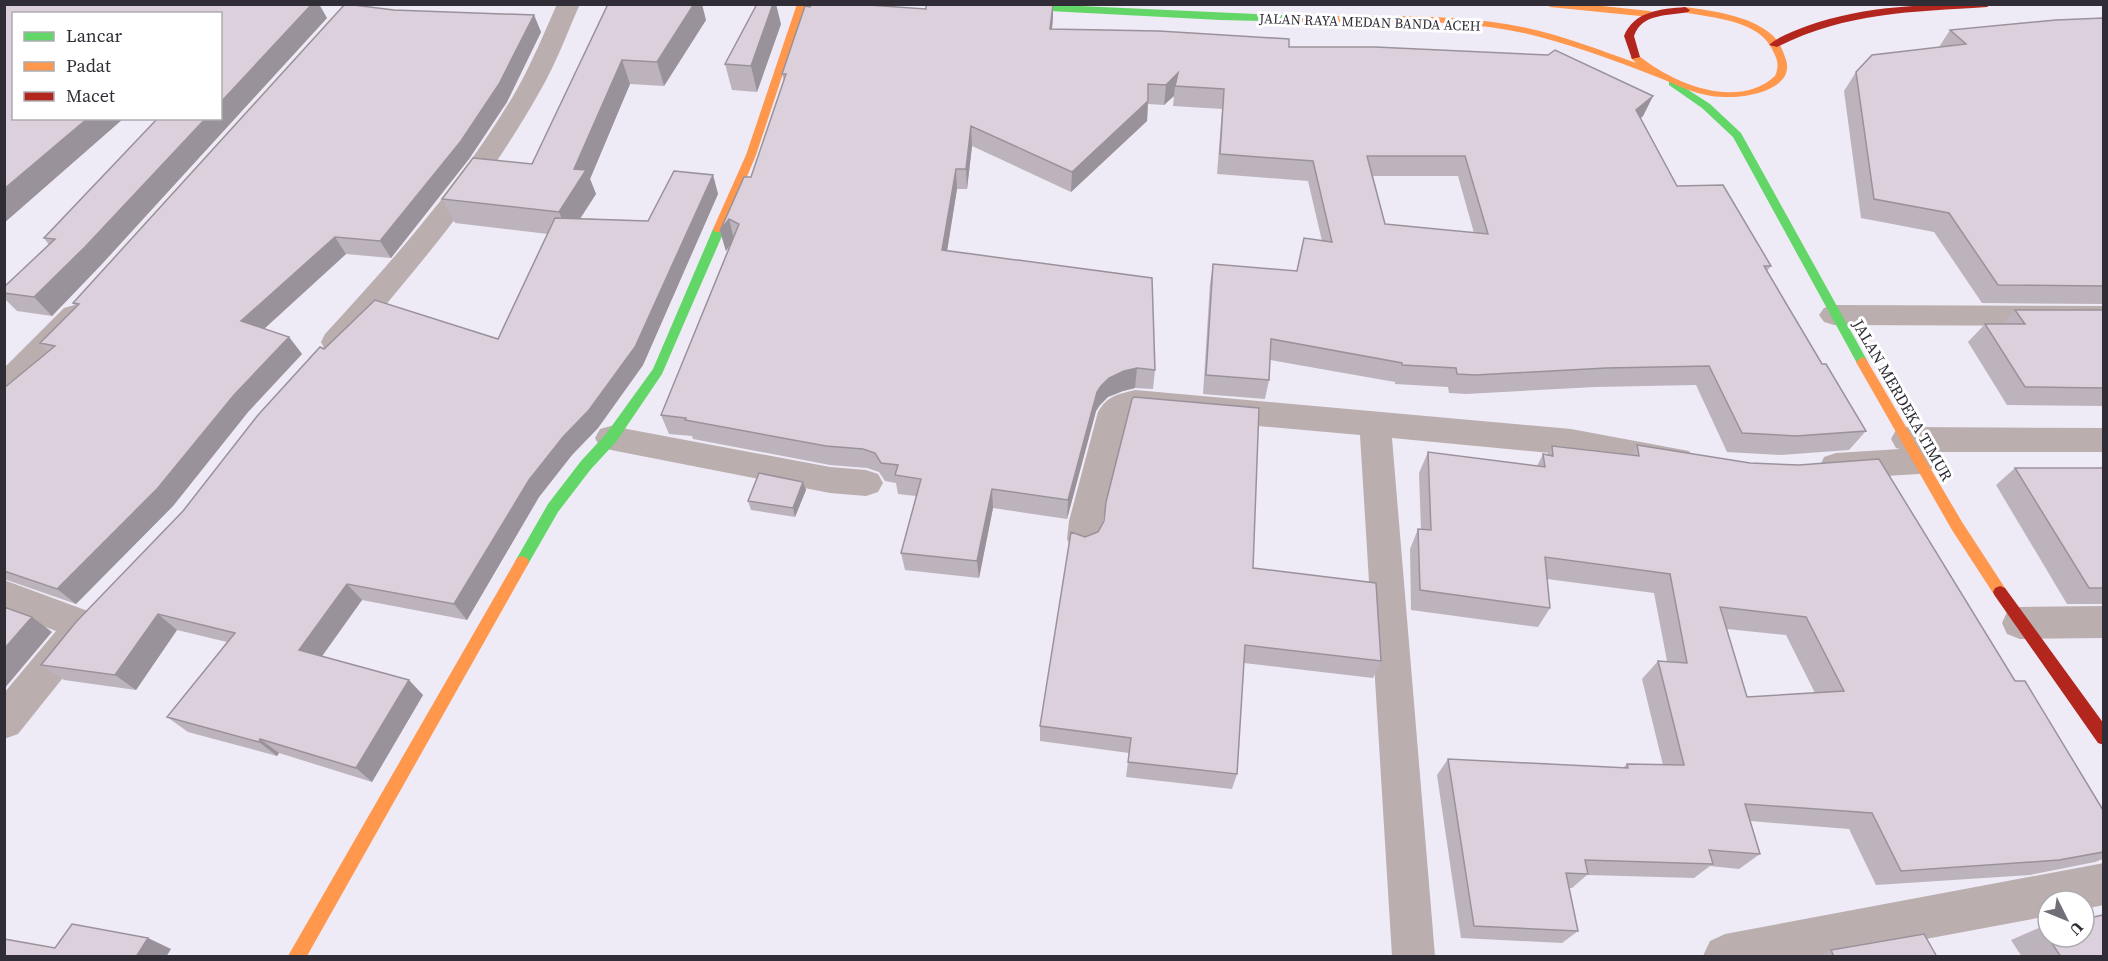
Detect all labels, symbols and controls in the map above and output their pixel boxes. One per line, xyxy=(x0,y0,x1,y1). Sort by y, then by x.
street label: JALAN RAYA MEDAN BANDA ACEH xyxy=(1258,8,1481,36)
legend xyxy=(12,12,222,120)
text: Lancar xyxy=(66,23,123,48)
text: Padat xyxy=(66,53,111,78)
text: Macet xyxy=(66,83,115,108)
street label: JALAN MERDEKA TIMUR xyxy=(1847,314,1959,485)
north arrow xyxy=(2036,889,2096,949)
text: U xyxy=(2065,917,2089,941)

